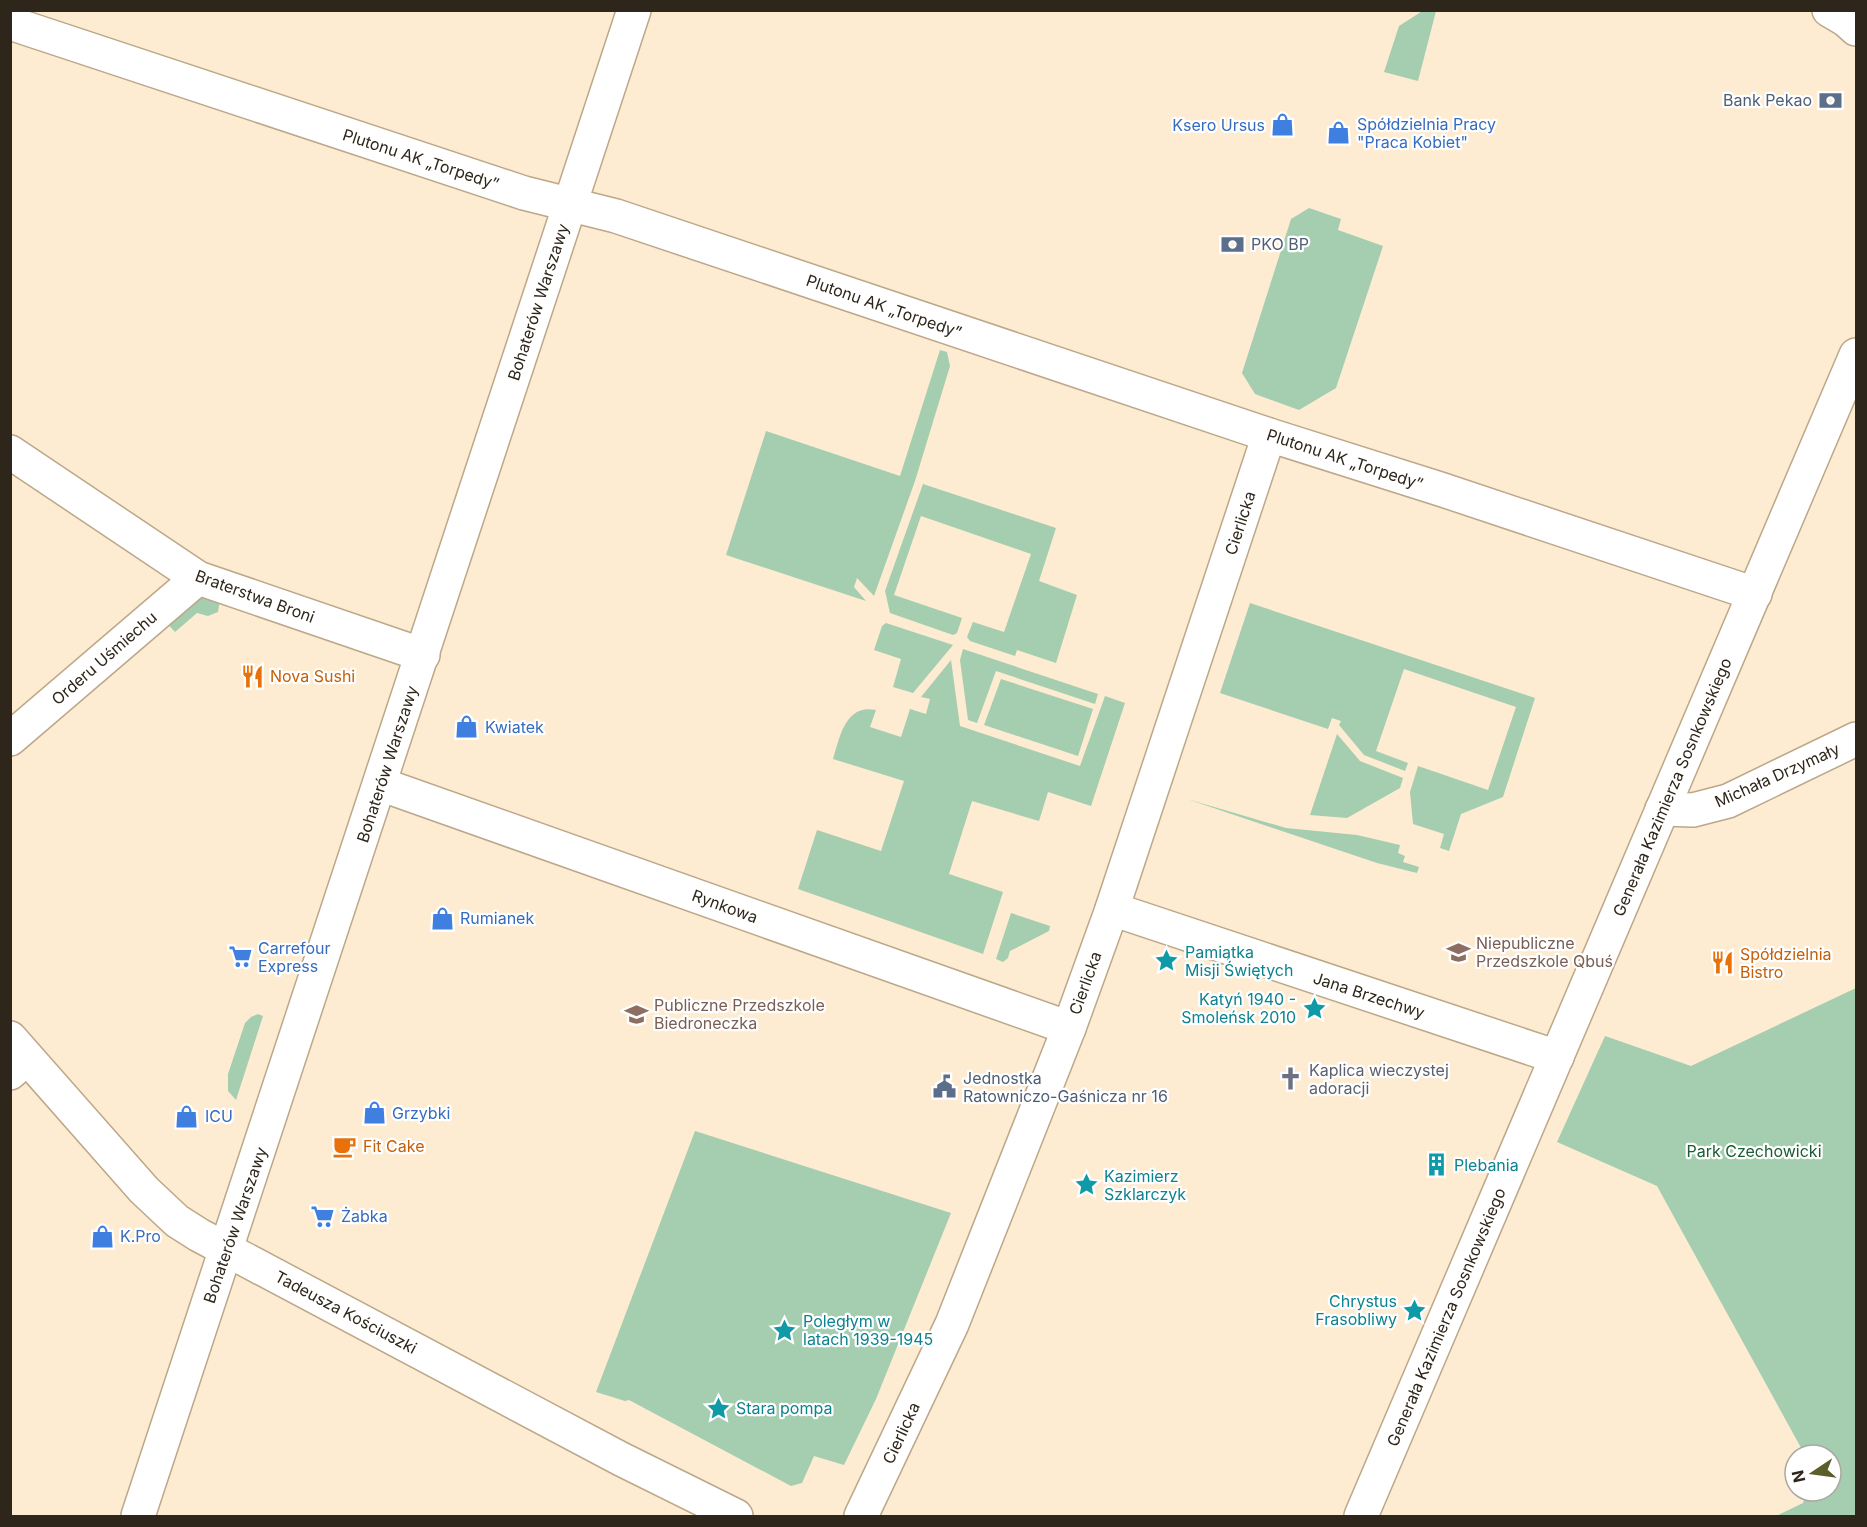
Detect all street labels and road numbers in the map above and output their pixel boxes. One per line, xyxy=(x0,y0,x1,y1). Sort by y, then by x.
street label: Plutonu AK „Torpedy” xyxy=(340,124,502,194)
street label: Bohaterów Warszawy xyxy=(503,221,573,383)
street label: Plutonu AK „Torpedy” xyxy=(804,270,964,342)
street label: Plutonu AK „Torpedy” xyxy=(1264,424,1426,494)
street label: Cierlicka xyxy=(1220,489,1260,557)
street label: Braterstwa Broni xyxy=(193,565,317,627)
street label: Orderu Uśmiechu xyxy=(47,607,161,709)
street label: Generała Kazimierza Sosnkowskiego xyxy=(1608,655,1736,919)
street label: Bohaterów Warszawy xyxy=(352,683,422,845)
street label: Michała Drzymały xyxy=(1711,738,1843,812)
street label: Rynkowa xyxy=(689,885,761,927)
street label: Cierlicka xyxy=(1064,949,1106,1017)
street label: Jana Brzechwy xyxy=(1311,968,1427,1022)
street label: Bohaterów Warszawy xyxy=(199,1144,271,1306)
street label: Generała Kazimierza Sosnkowskiego xyxy=(1382,1185,1510,1449)
street label: Tadeusza Kościuszki xyxy=(272,1266,420,1358)
street label: Cierlicka xyxy=(878,1399,924,1467)

